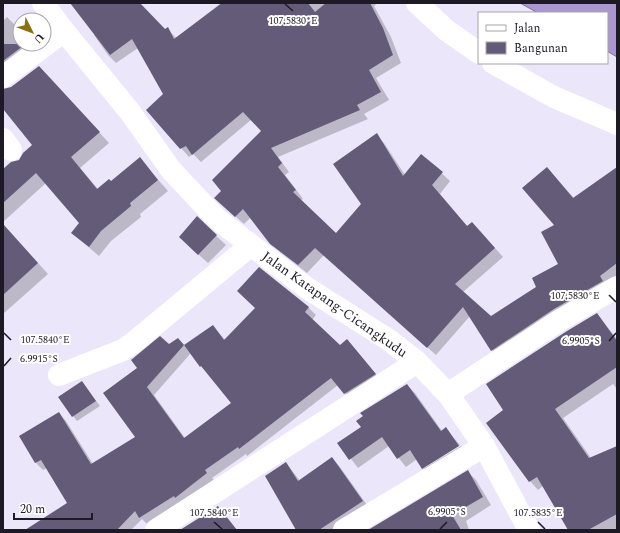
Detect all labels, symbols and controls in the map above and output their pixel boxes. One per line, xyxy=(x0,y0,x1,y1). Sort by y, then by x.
north arrow xyxy=(12,12,52,52)
legend xyxy=(478,12,608,64)
text: 107.5830°E xyxy=(268,13,318,29)
text: Jalan xyxy=(514,19,541,38)
text: U xyxy=(30,29,48,47)
text: Bangunan xyxy=(514,39,568,58)
street label: Jalan Katapang-Cicangkudu xyxy=(258,246,412,363)
text: 107.5830°E xyxy=(550,288,600,304)
text: 107.5840°E xyxy=(20,332,70,348)
text: 6.9905°S xyxy=(562,333,600,349)
text: 6.9915°S xyxy=(20,351,58,367)
scale bar xyxy=(14,495,92,521)
text: 20 m xyxy=(20,500,45,519)
text: 6.9905°S xyxy=(428,504,466,520)
text: 107.5840°E xyxy=(189,505,239,521)
text: 107.5835°E xyxy=(513,505,563,521)

